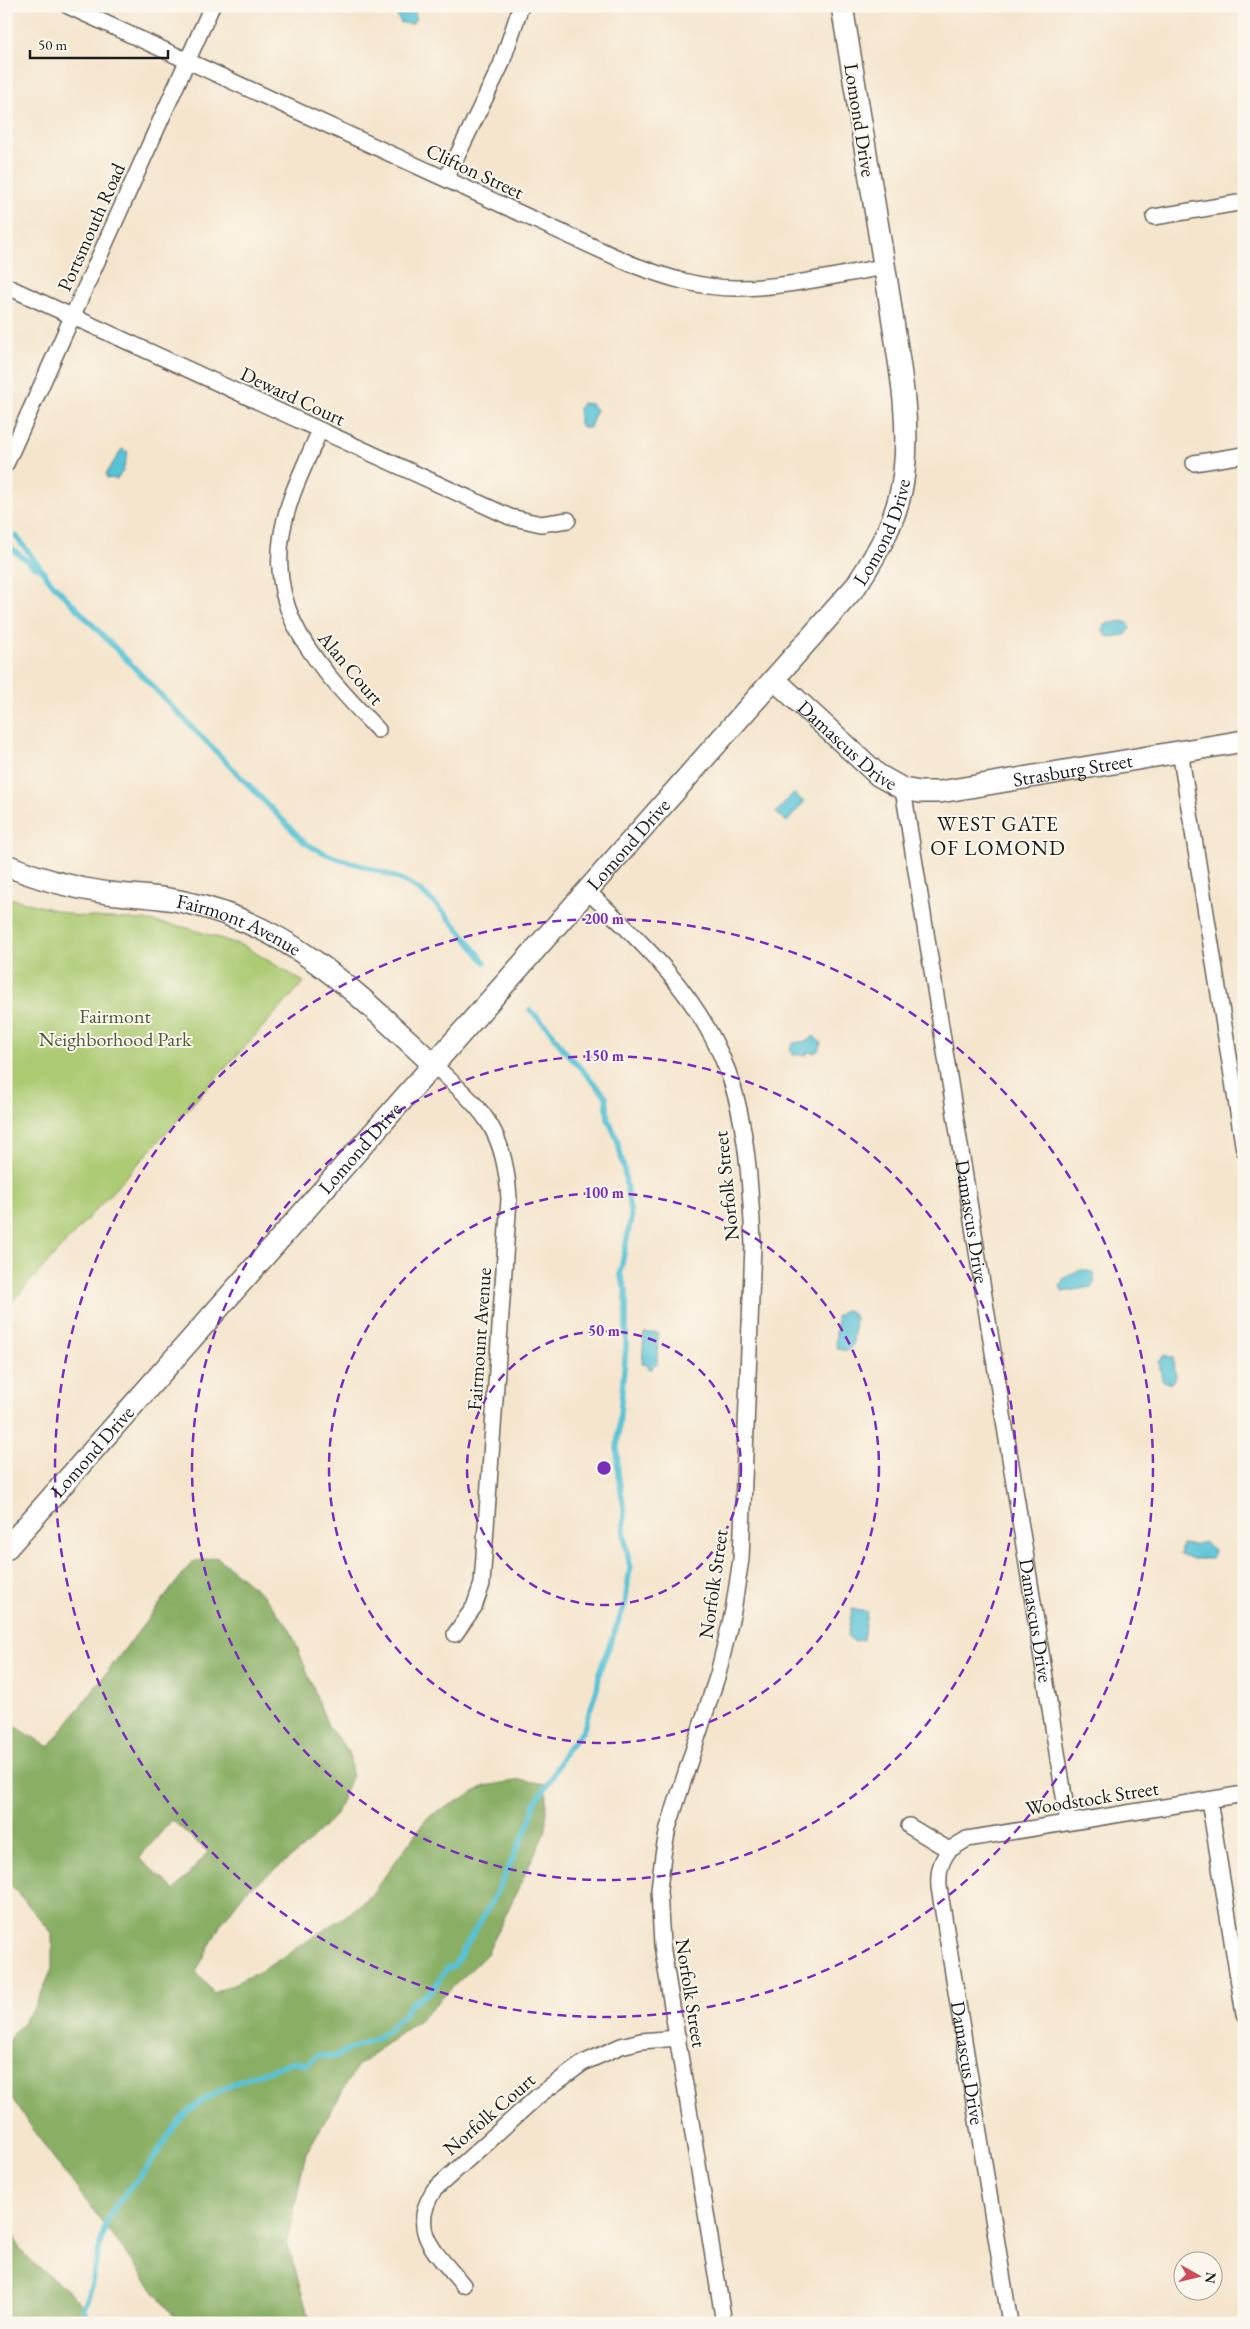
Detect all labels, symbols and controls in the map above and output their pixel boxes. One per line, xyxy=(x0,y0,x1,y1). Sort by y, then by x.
scale bar xyxy=(30,28,168,60)
text: 50 m xyxy=(38,35,67,54)
street label: Lomond Drive xyxy=(838,61,882,179)
street label: Clifton Street xyxy=(422,137,529,205)
street label: Portsmouth Road xyxy=(51,158,131,295)
street label: Deward Court xyxy=(236,360,350,432)
street label: Lomond Drive xyxy=(847,477,916,590)
street label: Alan Court xyxy=(312,625,390,711)
street label: Damascus Drive xyxy=(792,694,902,796)
street label: Strasburg Street xyxy=(1011,747,1135,793)
street label: Lomond Drive xyxy=(580,793,676,896)
district label: WEST GATE OF LOMOND xyxy=(930,810,1066,861)
street label: Fairmont Avenue xyxy=(174,888,306,962)
text: 200 m xyxy=(584,909,624,928)
park label: Fairmont Neighborhood Park xyxy=(39,1003,192,1052)
text: 150 m xyxy=(584,1046,624,1065)
street label: Lomond Drive xyxy=(312,1096,408,1199)
street label: Norfolk Street xyxy=(707,1129,745,1242)
street label: Damascus Drive xyxy=(949,1158,995,1285)
text: 100 m xyxy=(584,1183,624,1202)
street label: Fairmount Avenue xyxy=(461,1266,497,1411)
text: 50 m xyxy=(588,1321,620,1340)
street label: Lomond Drive xyxy=(44,1400,140,1503)
centre of rings xyxy=(595,1459,613,1477)
street label: Norfolk Street xyxy=(692,1527,734,1640)
street label: Damascus Drive xyxy=(1013,1557,1059,1684)
street label: Woodstock Street xyxy=(1024,1775,1161,1821)
street label: Norfolk Street xyxy=(670,1937,713,2050)
street label: Damascus Drive xyxy=(945,1999,991,2127)
street label: Norfolk Court xyxy=(438,2066,541,2161)
north arrow xyxy=(1172,2252,1222,2302)
text: N xyxy=(1201,2271,1221,2285)

